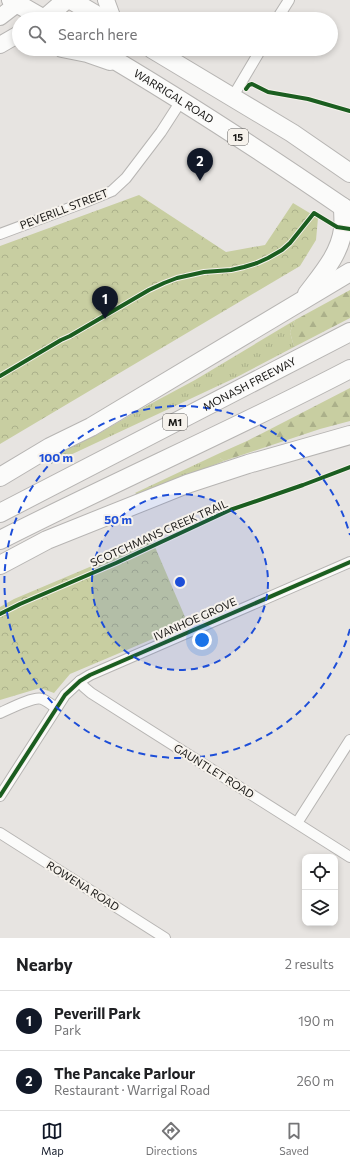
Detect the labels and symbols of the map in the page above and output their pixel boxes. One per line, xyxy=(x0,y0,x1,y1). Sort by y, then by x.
street label: WARRIGAL ROAD xyxy=(132,66,216,126)
road number: 15 xyxy=(228,129,248,145)
pin: 2 xyxy=(187,148,213,181)
street label: PEVERILL STREET xyxy=(18,186,110,231)
pin: 1 xyxy=(92,286,118,319)
street label: MONASH FREEWAY xyxy=(201,354,298,413)
road number: M1 xyxy=(163,414,187,430)
text: 100 m xyxy=(39,450,73,464)
street label: SCOTCHMANS CREEK TRAIL xyxy=(88,496,229,569)
text: 50 m xyxy=(104,512,132,526)
centre of rings xyxy=(173,575,187,589)
street label: IVANHOE GROVE xyxy=(151,594,238,643)
your location xyxy=(192,630,212,650)
street label: GAUNTLET ROAD xyxy=(172,741,257,801)
street label: ROWENA ROAD xyxy=(45,858,122,913)

